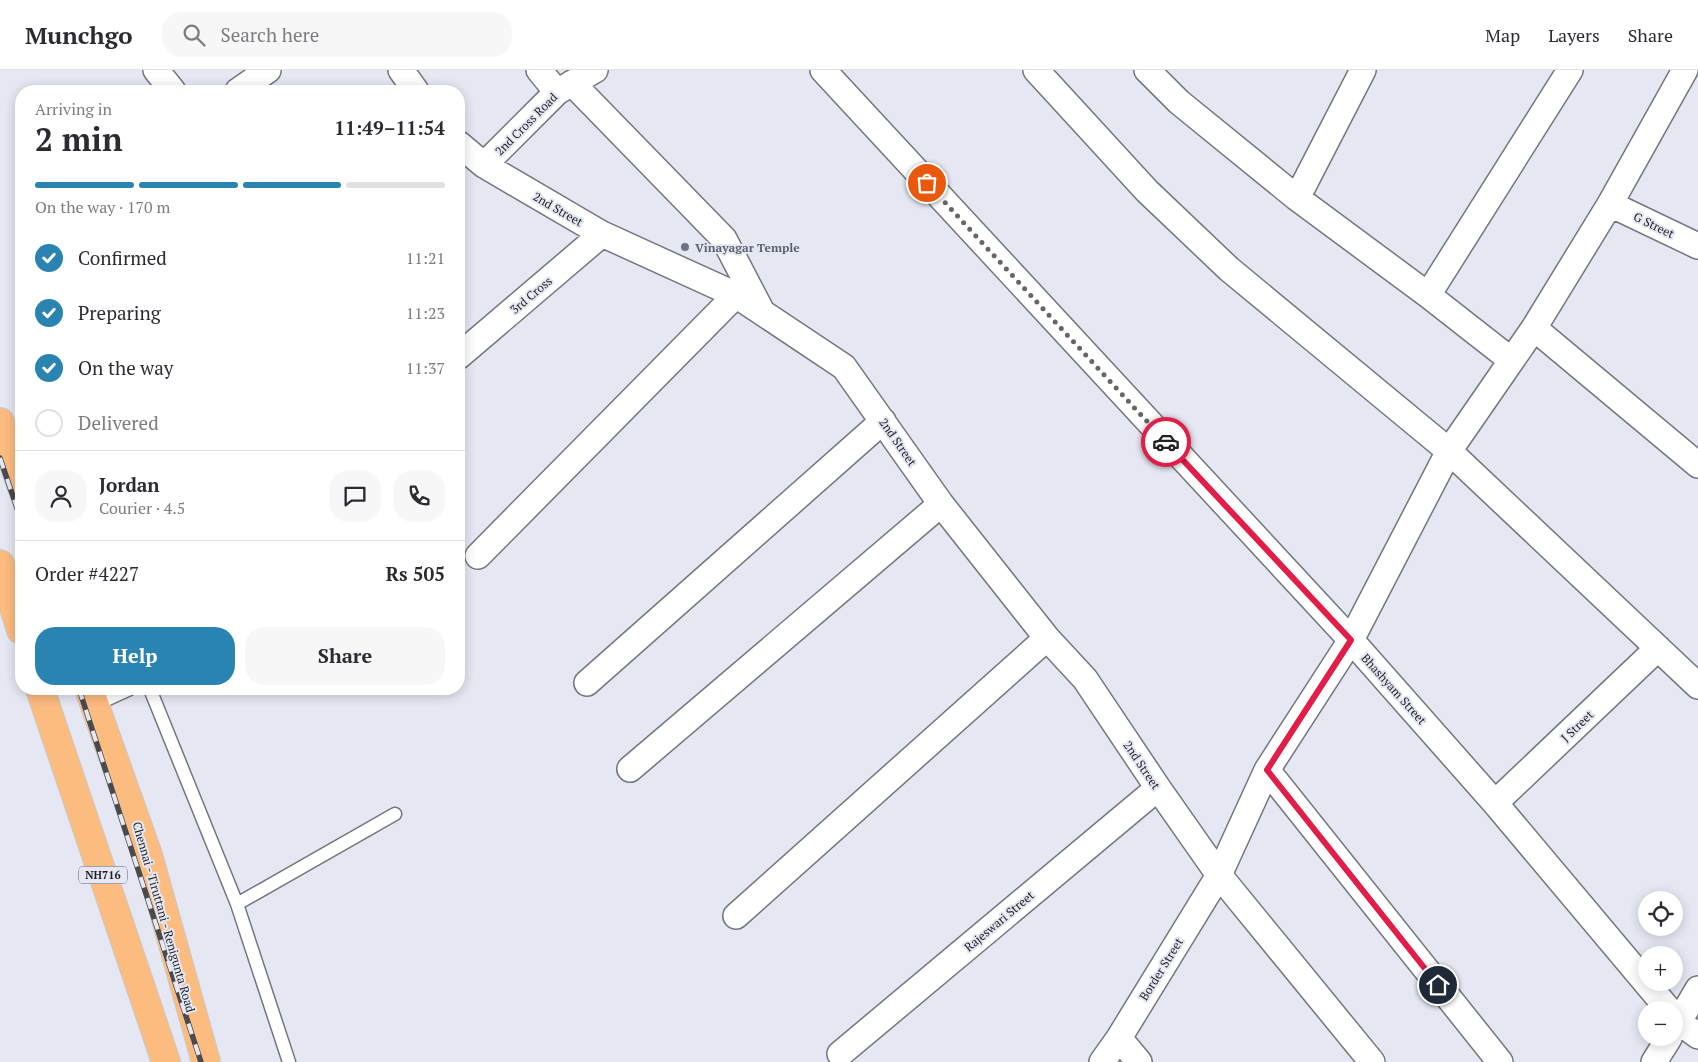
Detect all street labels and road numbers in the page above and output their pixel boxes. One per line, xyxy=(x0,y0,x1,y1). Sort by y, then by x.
street label: 2nd Cross Road xyxy=(492,89,561,158)
street label: 2nd Street xyxy=(530,189,586,230)
street label: G Street xyxy=(1631,209,1677,241)
street label: 3rd Cross xyxy=(507,273,555,317)
street label: 2nd Street xyxy=(876,415,920,469)
street label: Bhashyam Street xyxy=(1358,650,1430,728)
street label: J Street xyxy=(1558,707,1597,745)
street label: 2nd Street xyxy=(1120,738,1164,792)
street label: Chennai - Tiruttani - Renigunta Road xyxy=(130,820,199,1014)
road number: NH716 xyxy=(79,866,127,884)
street label: Rajeswari Street xyxy=(961,887,1037,954)
street label: Border Street xyxy=(1136,935,1186,1003)

